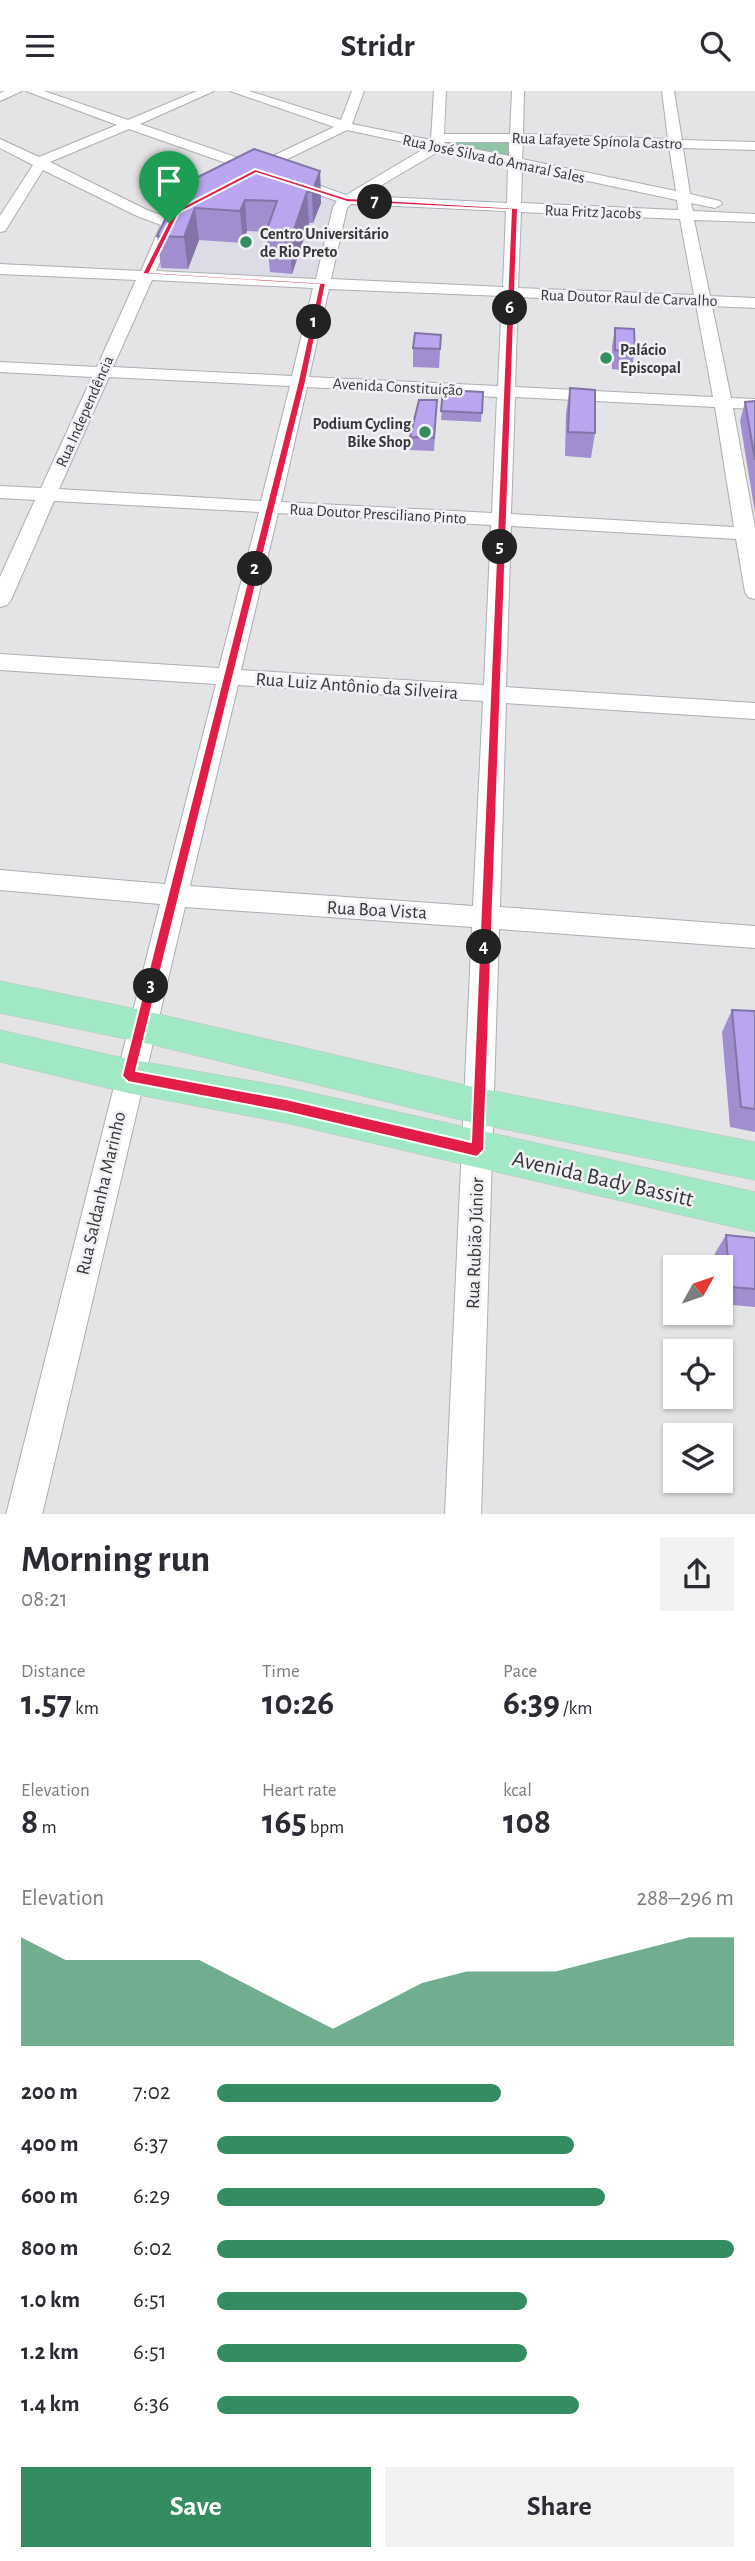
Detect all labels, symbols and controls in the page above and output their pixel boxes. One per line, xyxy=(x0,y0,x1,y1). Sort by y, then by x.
icon: menu xyxy=(21,27,59,65)
icon: search xyxy=(696,27,734,65)
text: Stridr xyxy=(340,30,415,62)
street label: Rua Lafayete Spínola Castro xyxy=(511,130,683,153)
street label: Rua José Silva do Amaral Sales xyxy=(401,132,586,186)
pin xyxy=(139,151,199,223)
icon: arrive xyxy=(150,162,188,200)
pin: 7 xyxy=(358,185,392,219)
text: 7 xyxy=(370,192,379,211)
street label: Rua Fritz Jacobs xyxy=(544,202,642,222)
place label: Centro Universitário de Rio Preto xyxy=(260,226,389,260)
marker: Centro Universitário de Rio Preto xyxy=(238,234,254,250)
street label: Rua Doutor Raul de Carvalho xyxy=(540,287,718,309)
pin: 6 xyxy=(492,291,528,325)
text: 6 xyxy=(505,298,514,317)
pin: 1 xyxy=(296,305,332,339)
text: 1 xyxy=(310,312,317,331)
place label: Palácio Episcopal xyxy=(620,342,681,376)
marker: Palácio Episcopal xyxy=(598,350,614,366)
street label: Rua Independência xyxy=(53,353,117,469)
street label: Avenida Constituição xyxy=(332,376,464,398)
place label: Podium Cycling Bike Shop xyxy=(313,416,412,450)
marker: Podium Cycling Bike Shop xyxy=(417,424,433,440)
street label: Rua Doutor Presciliano Pinto xyxy=(289,501,467,527)
pin: 5 xyxy=(482,529,518,565)
text: 5 xyxy=(495,537,504,556)
pin: 2 xyxy=(238,552,272,587)
text: 2 xyxy=(250,559,259,578)
street label: Rua Luiz Antônio da Silveira xyxy=(255,670,459,703)
street label: Rua Boa Vista xyxy=(326,898,428,923)
pin: 4 xyxy=(466,929,502,965)
text: 4 xyxy=(479,937,488,956)
pin: 3 xyxy=(134,969,168,1003)
text: 3 xyxy=(146,976,155,995)
street label: Rua Saldanha Marinho xyxy=(73,1110,130,1277)
street label: Avenida Bady Bassitt xyxy=(510,1147,696,1212)
street label: Rua Rubião Júnior xyxy=(464,1177,487,1309)
north arrow xyxy=(663,1255,733,1325)
map controls xyxy=(663,1255,733,1493)
button: locate xyxy=(663,1339,733,1409)
button: layers xyxy=(663,1423,733,1493)
button: share xyxy=(660,1537,734,1611)
text: Morning run xyxy=(21,1541,210,1579)
text: 08:21 xyxy=(21,1588,68,1611)
text: Distance xyxy=(21,1662,85,1681)
text: Time xyxy=(262,1662,300,1681)
text: Pace xyxy=(503,1662,537,1681)
text: 1.57 xyxy=(21,1686,72,1721)
text: 10:26 xyxy=(262,1686,334,1721)
text: 6:39 xyxy=(503,1686,560,1721)
text: km xyxy=(72,1699,99,1718)
text: /km xyxy=(560,1699,592,1718)
text: Elevation xyxy=(21,1781,90,1800)
text: Heart rate xyxy=(262,1781,337,1800)
text: kcal xyxy=(503,1781,532,1800)
text: 8 xyxy=(21,1805,38,1840)
text: 165 xyxy=(262,1805,307,1840)
text: 108 xyxy=(503,1805,551,1840)
text: m xyxy=(38,1818,57,1837)
text: bpm xyxy=(307,1818,344,1837)
text: Elevation xyxy=(21,1887,104,1910)
text: 288–296 m xyxy=(637,1887,734,1910)
text: 200 m xyxy=(21,2081,78,2104)
text: 7:02 xyxy=(133,2081,170,2104)
text: 400 m xyxy=(21,2133,79,2156)
text: 6:37 xyxy=(133,2133,168,2156)
text: 600 m xyxy=(21,2185,78,2208)
text: 6:29 xyxy=(133,2185,170,2208)
text: 800 m xyxy=(21,2237,78,2260)
text: 6:02 xyxy=(133,2237,172,2260)
text: 1.0 km xyxy=(21,2289,80,2312)
text: 6:51 xyxy=(133,2289,167,2312)
text: 1.2 km xyxy=(21,2341,79,2364)
text: 6:51 xyxy=(133,2341,167,2364)
text: 1.4 km xyxy=(21,2393,80,2416)
text: 6:36 xyxy=(133,2393,169,2416)
button: Save xyxy=(21,2467,371,2547)
button: Share xyxy=(385,2467,734,2547)

